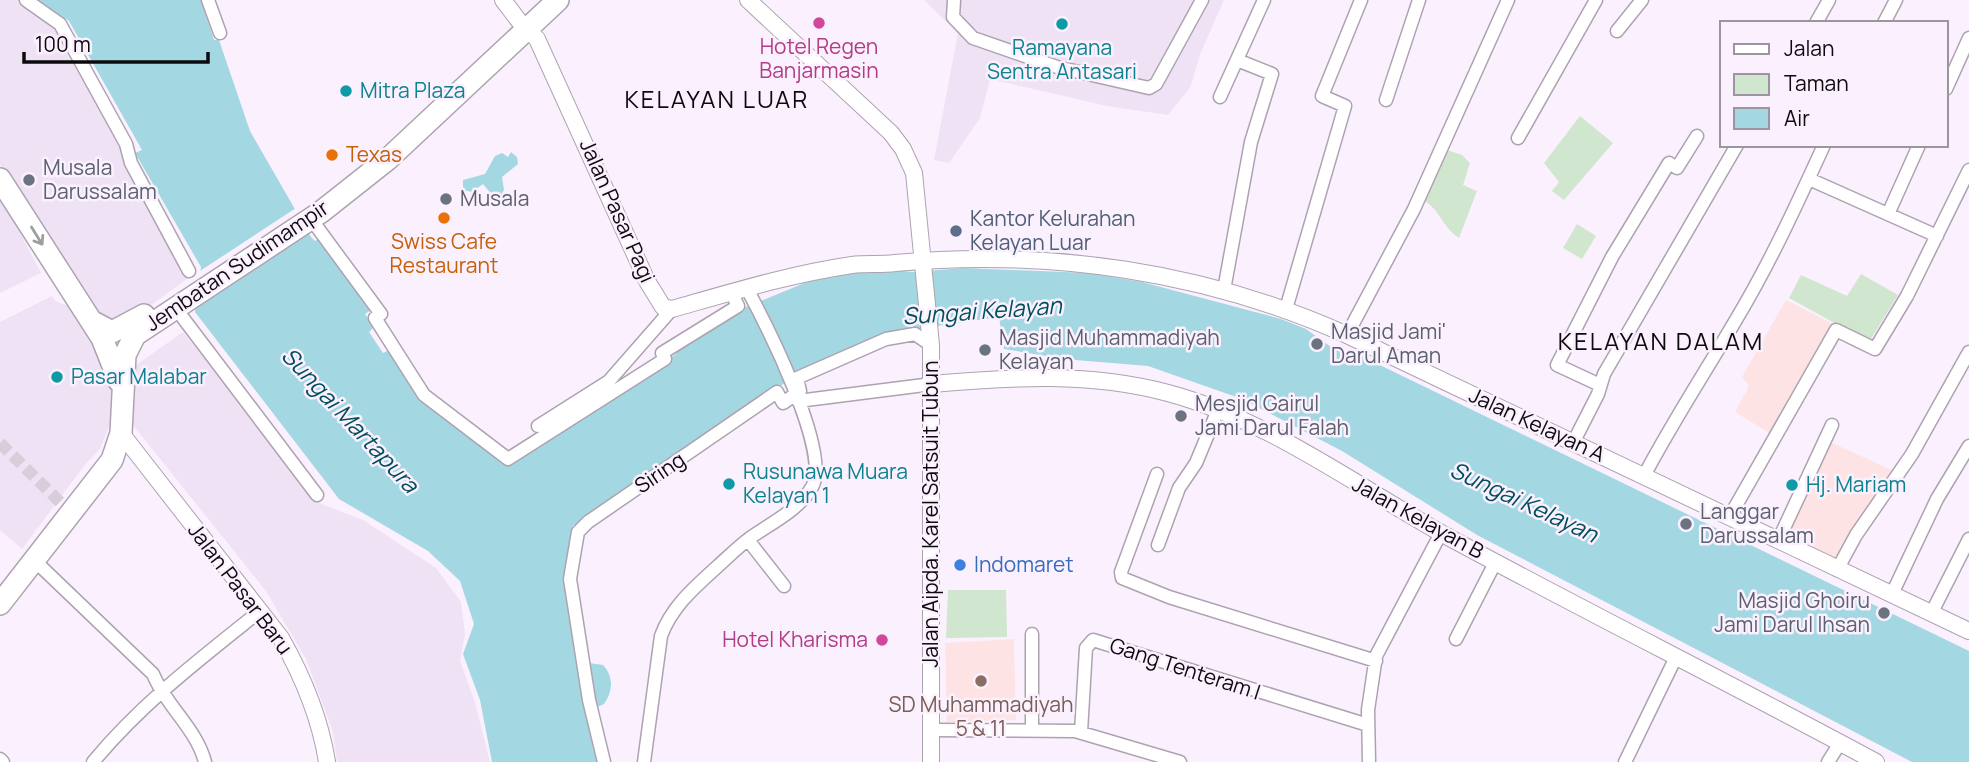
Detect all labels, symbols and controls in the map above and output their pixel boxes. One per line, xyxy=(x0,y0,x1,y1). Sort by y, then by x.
marker: Hotel Regen Banjarmasin xyxy=(811,15,827,31)
marker: Ramayana Sentra Antasari xyxy=(1054,16,1070,32)
scale bar xyxy=(24,21,208,65)
legend xyxy=(1720,21,1948,147)
text: 100 m xyxy=(35,30,91,58)
place label: Hotel Regen Banjarmasin xyxy=(759,32,879,84)
place label: Ramayana Sentra Antasari xyxy=(987,33,1137,85)
text: Jalan xyxy=(1784,34,1834,62)
text: Taman xyxy=(1784,69,1849,97)
place label: Mitra Plaza xyxy=(360,76,465,104)
district label: KELAYAN LUAR xyxy=(625,82,809,115)
marker: Mitra Plaza xyxy=(338,83,354,99)
text: Air xyxy=(1784,104,1810,132)
street label: Jalan Pasar Pagi xyxy=(574,134,662,287)
place label: Texas xyxy=(346,140,402,168)
marker: Texas xyxy=(324,147,340,163)
place label: Musala Darussalam xyxy=(43,153,157,205)
marker: Musala Darussalam xyxy=(21,172,37,188)
place label: Musala xyxy=(460,184,529,212)
marker: Musala xyxy=(438,191,454,207)
street label: Jembatan Sudimampir xyxy=(139,193,334,337)
place label: Kantor Kelurahan Kelayan Luar xyxy=(970,204,1136,256)
marker: Swiss Cafe Restaurant xyxy=(436,210,452,226)
marker: Kantor Kelurahan Kelayan Luar xyxy=(948,223,964,239)
one-way arrow xyxy=(31,225,45,245)
place label: Swiss Cafe Restaurant xyxy=(390,227,498,279)
water label: Sungai Kelayan xyxy=(901,288,1064,332)
place label: Masjid Jami' Darul Aman xyxy=(1331,317,1446,369)
place label: Masjid Muhammadiyah Kelayan xyxy=(999,323,1220,375)
district label: KELAYAN DALAM xyxy=(1558,324,1764,357)
marker: Masjid Jami' Darul Aman xyxy=(1309,336,1325,352)
water label: Sungai Martapura xyxy=(275,340,427,500)
marker: Masjid Muhammadiyah Kelayan xyxy=(977,342,993,358)
street label: Jalan Aipda. Karel Satsuit Tubun xyxy=(916,360,944,668)
place label: Pasar Malabar xyxy=(71,362,207,390)
marker: Pasar Malabar xyxy=(49,369,65,385)
street label: Jalan Kelayan A xyxy=(1465,380,1610,468)
place label: Mesjid Gairul Jami Darul Falah xyxy=(1195,389,1349,441)
marker: Mesjid Gairul Jami Darul Falah xyxy=(1173,408,1189,424)
street label: Siring xyxy=(629,445,690,499)
water label: Sungai Kelayan xyxy=(1445,453,1605,550)
place label: Rusunawa Muara Kelayan 1 xyxy=(743,457,908,509)
street label: Jalan Kelayan B xyxy=(1348,469,1489,565)
place label: Hj. Mariam xyxy=(1806,470,1906,498)
marker: Rusunawa Muara Kelayan 1 xyxy=(721,476,737,492)
marker: Hj. Mariam xyxy=(1784,477,1800,493)
place label: Langgar Darussalam xyxy=(1700,497,1814,549)
marker: Langgar Darussalam xyxy=(1678,516,1694,532)
street label: Jalan Pasar Baru xyxy=(182,517,299,660)
place label: Indomaret xyxy=(974,550,1074,578)
marker: Indomaret xyxy=(952,557,968,573)
place label: Masjid Ghoiru Jami Darul Ihsan xyxy=(1714,586,1870,638)
marker: Masjid Ghoiru Jami Darul Ihsan xyxy=(1876,605,1892,621)
place label: Hotel Kharisma xyxy=(722,625,868,653)
street label: Gang Tenteram I xyxy=(1106,630,1264,706)
marker: Hotel Kharisma xyxy=(874,632,890,648)
marker: SD Muhammadiyah 5 & 11 xyxy=(973,673,989,689)
place label: SD Muhammadiyah 5 & 11 xyxy=(889,690,1073,742)

